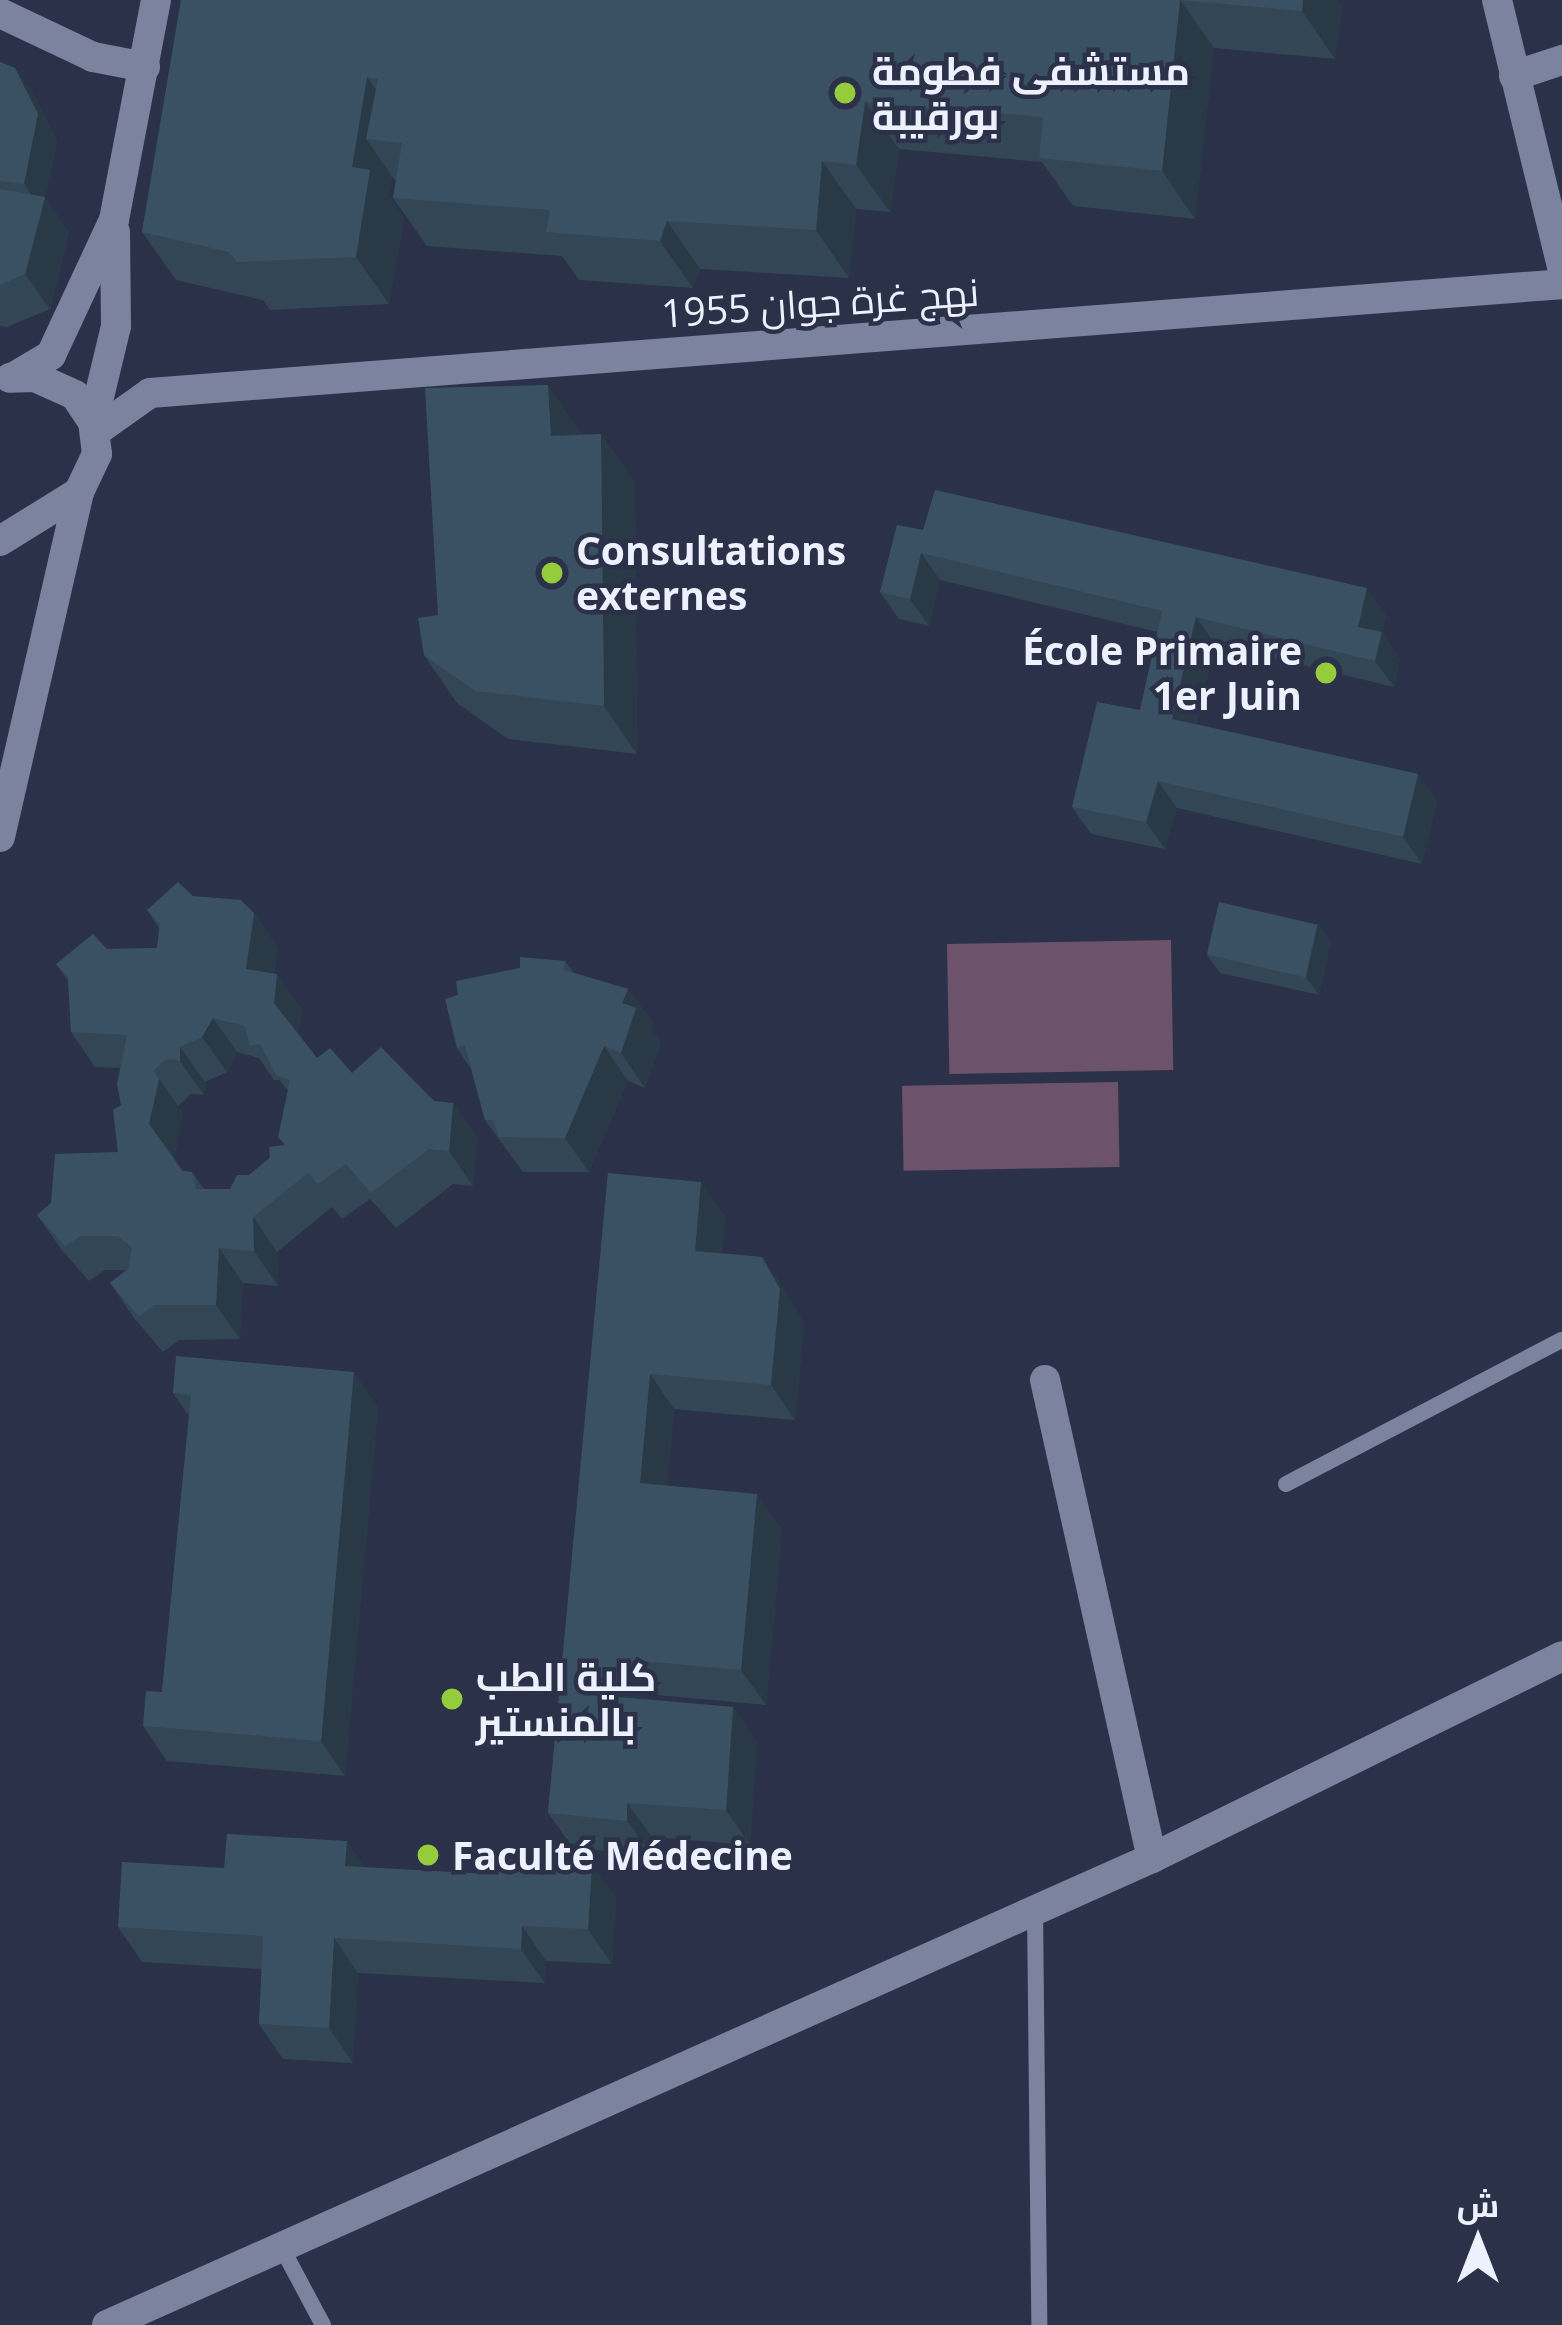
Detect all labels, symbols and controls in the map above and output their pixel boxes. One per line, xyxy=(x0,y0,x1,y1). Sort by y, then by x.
place label: مستشفى فطومة بورقيبة xyxy=(872,48,1190,139)
marker: مستشفى فطومة بورقيبة xyxy=(829,77,861,109)
street label: نهج غرة جوان 1955 xyxy=(660,268,980,336)
place label: Consultations externes xyxy=(576,528,846,619)
marker: Consultations externes xyxy=(539,560,565,586)
place label: École Primaire 1er Juin xyxy=(1022,628,1302,719)
marker: École Primaire 1er Juin xyxy=(1313,660,1339,686)
place label: كلية الطب بالمنستير xyxy=(476,1654,656,1745)
marker: كلية الطب بالمنستير xyxy=(439,1686,465,1712)
place label: Faculté Médecine xyxy=(452,1832,793,1878)
marker: Faculté Médecine xyxy=(415,1842,441,1868)
north arrow xyxy=(1418,2181,1538,2301)
text: ش xyxy=(1457,2182,1499,2227)

